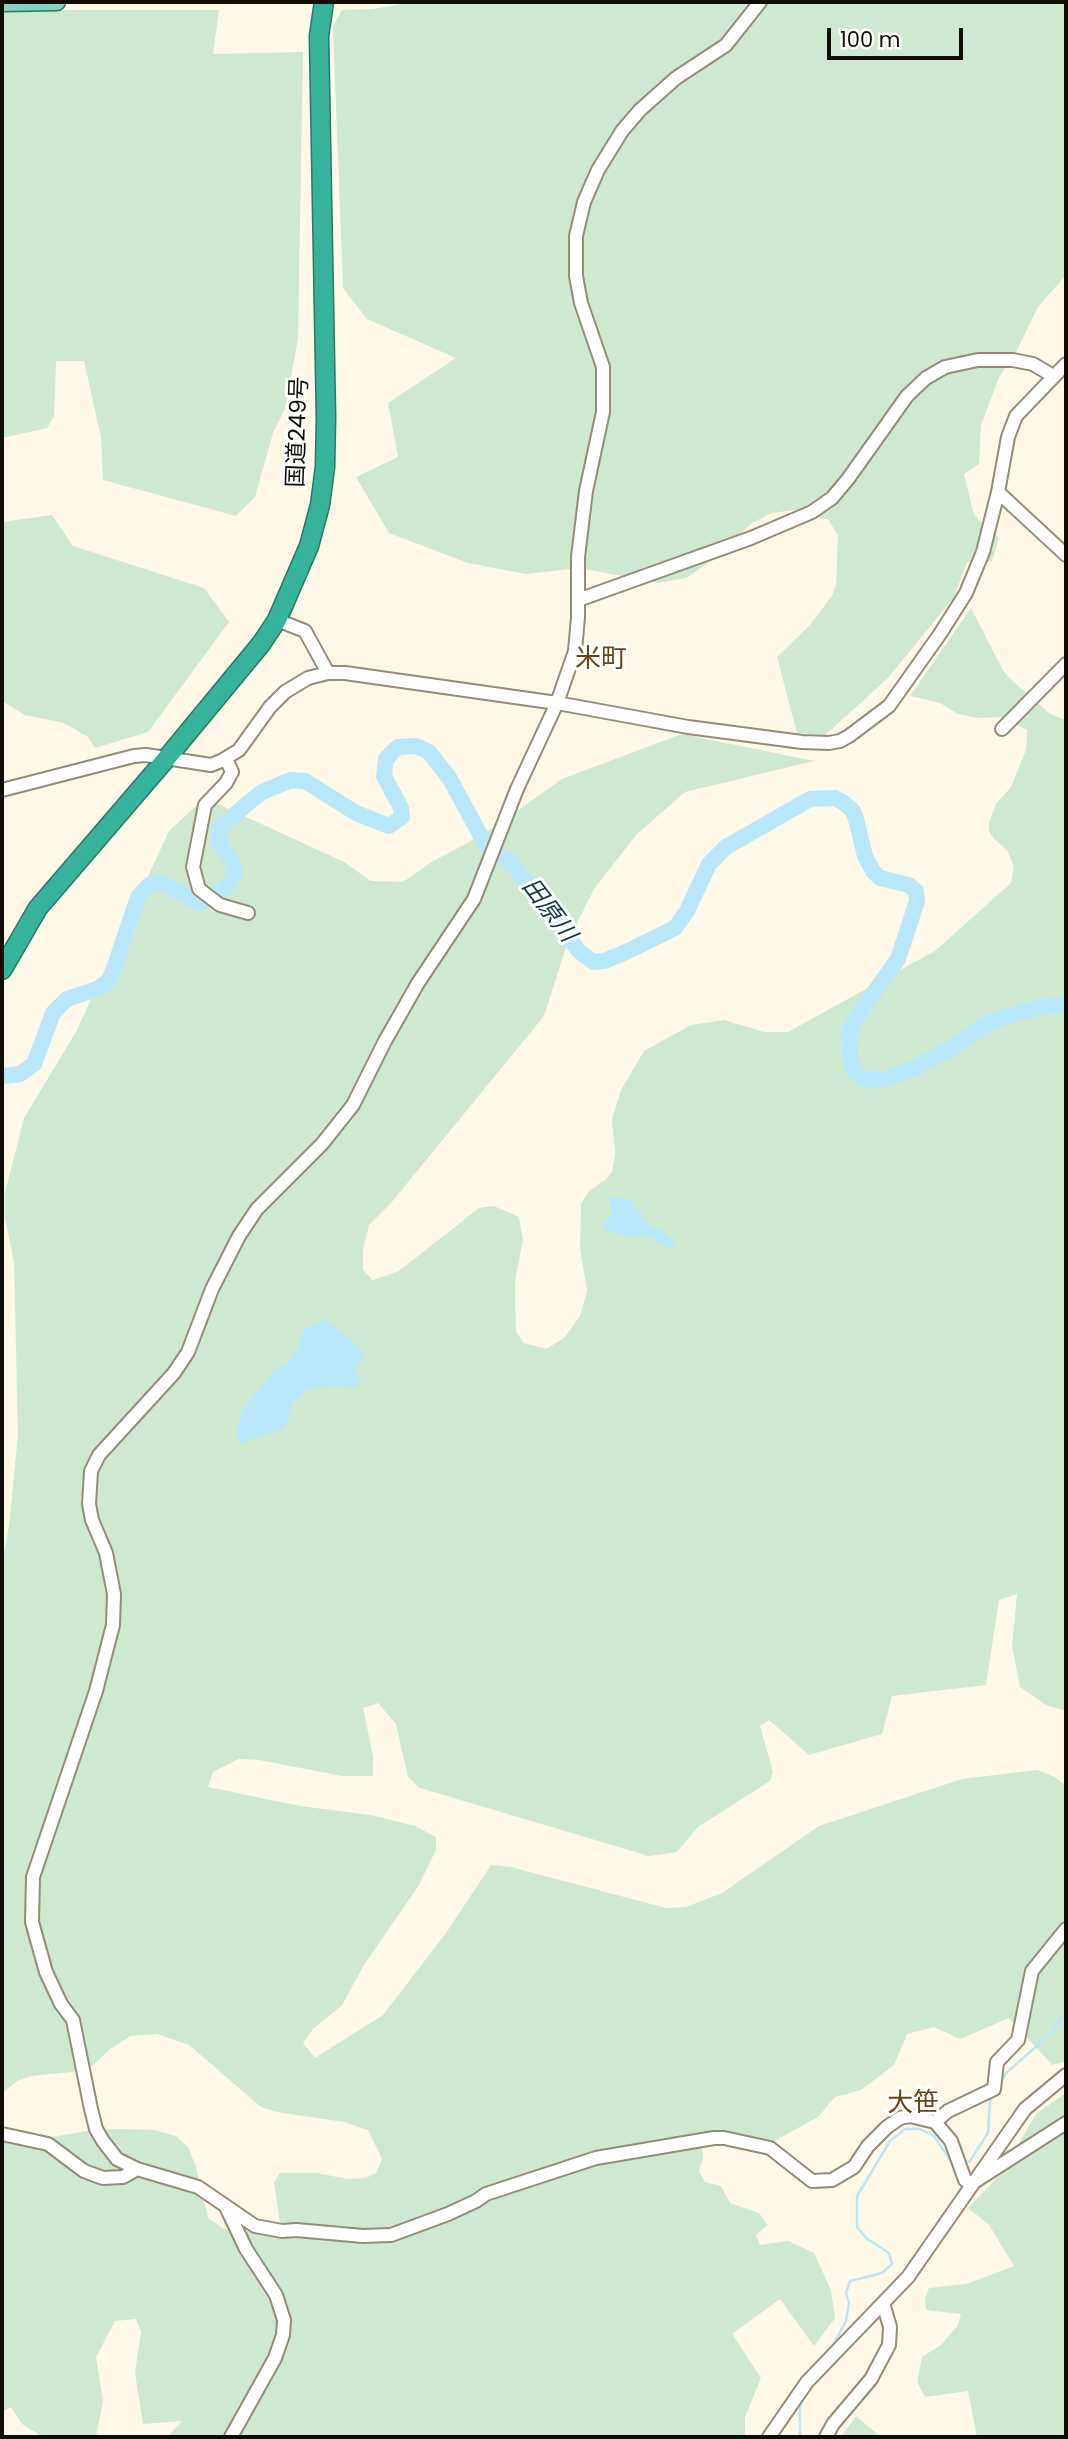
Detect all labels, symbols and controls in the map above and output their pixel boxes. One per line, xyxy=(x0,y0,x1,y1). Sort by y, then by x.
scale bar xyxy=(830,14,967,58)
text: 100 m xyxy=(840,25,900,54)
street label: 国道249号 xyxy=(283,376,315,488)
district label: 米町 xyxy=(575,644,627,676)
water label: 田原川 xyxy=(515,874,581,948)
district label: 大笹 xyxy=(887,2088,939,2120)

